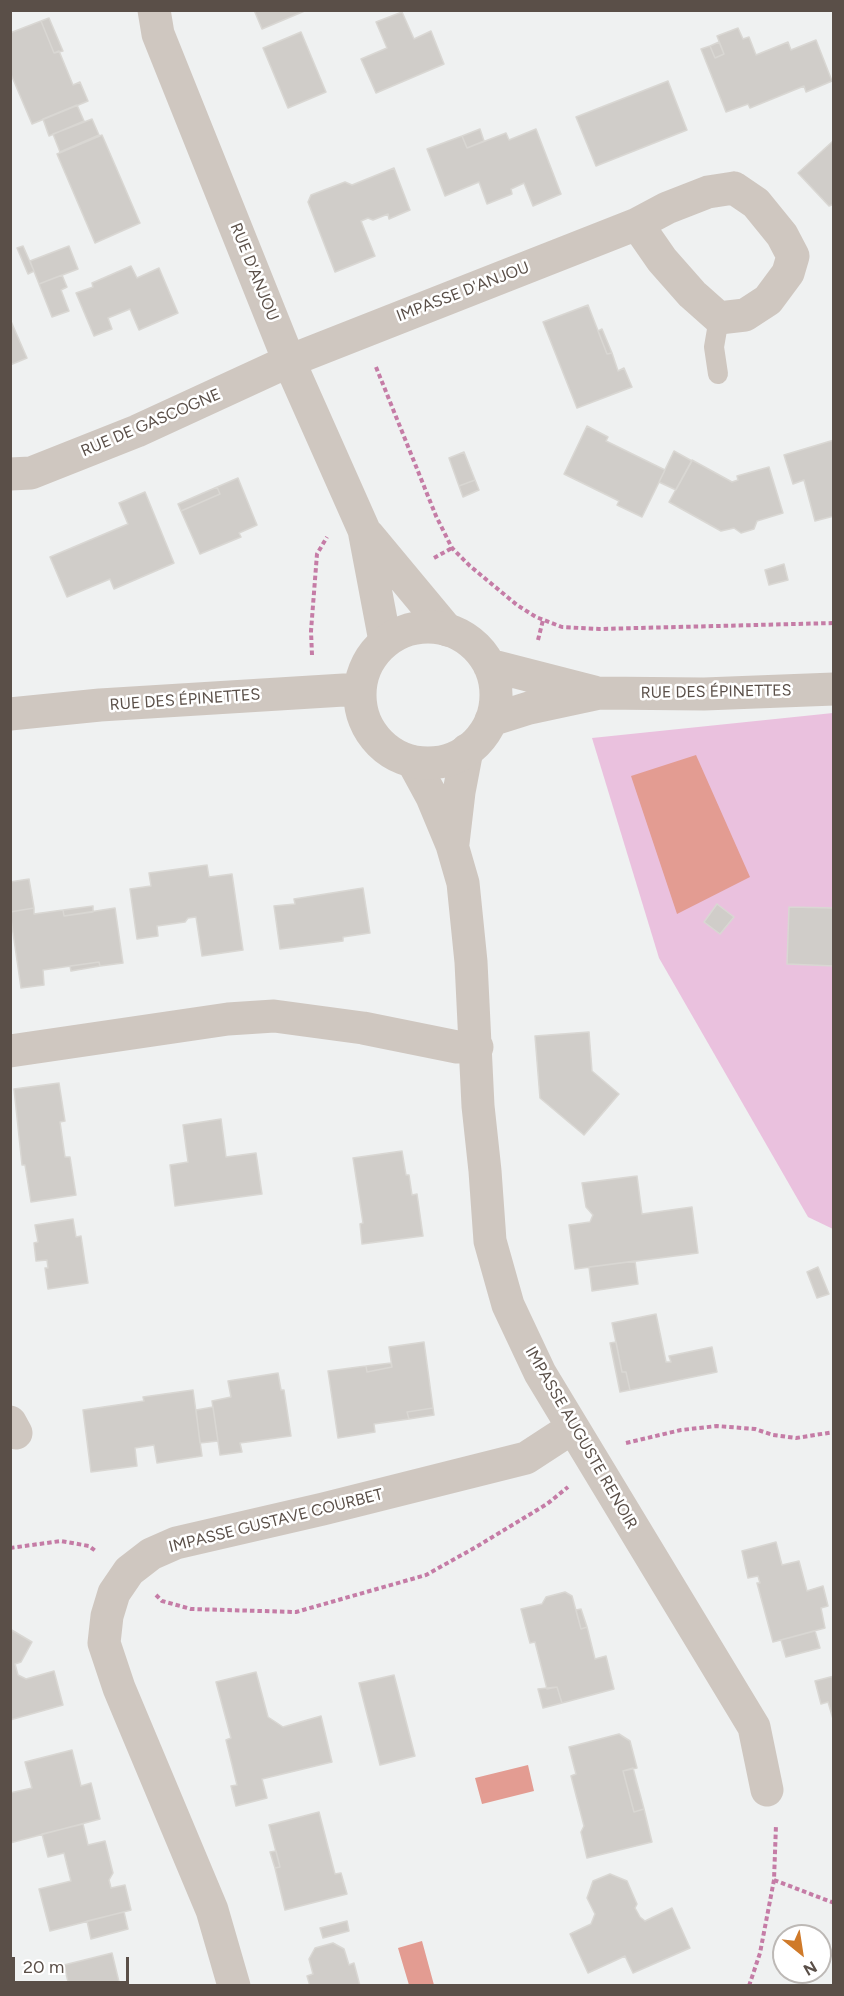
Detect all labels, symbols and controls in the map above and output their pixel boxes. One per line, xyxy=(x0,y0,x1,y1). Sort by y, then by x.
street label: RUE D'ANJOU xyxy=(226,220,282,324)
street label: IMPASSE D'ANJOU xyxy=(394,258,532,326)
street label: RUE DE GASCOGNE xyxy=(78,385,224,461)
street label: RUE DES ÉPINETTES xyxy=(640,681,792,703)
street label: RUE DES ÉPINETTES xyxy=(109,685,261,715)
street label: IMPASSE AUGUSTE RENOIR xyxy=(521,1343,641,1533)
street label: IMPASSE GUSTAVE COURBET xyxy=(167,1485,385,1557)
north arrow xyxy=(772,1924,832,1984)
scale bar xyxy=(15,1945,132,1983)
text: 20 m xyxy=(23,1956,64,1978)
text: N xyxy=(800,1957,820,1980)

